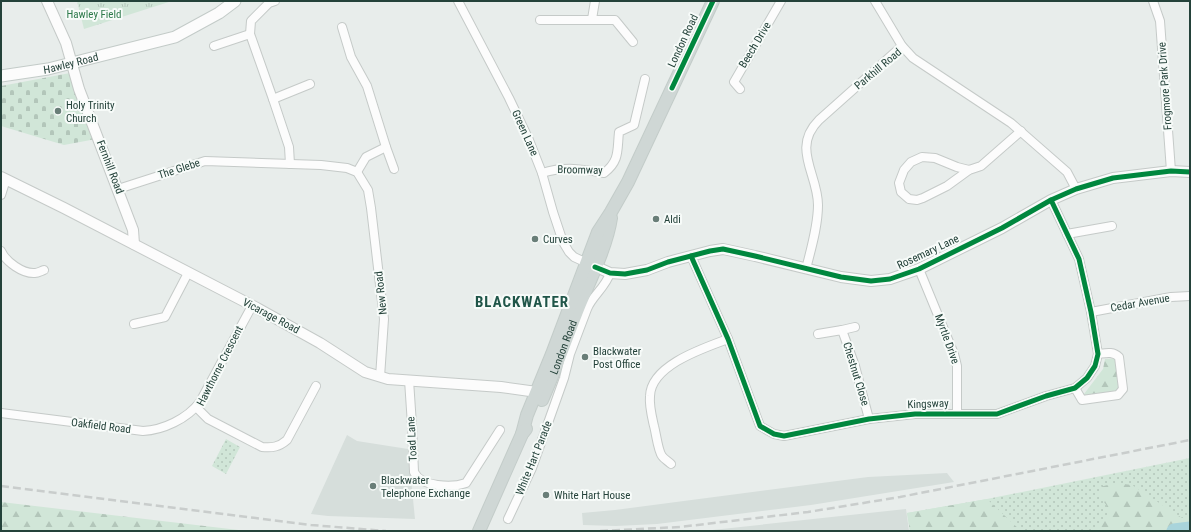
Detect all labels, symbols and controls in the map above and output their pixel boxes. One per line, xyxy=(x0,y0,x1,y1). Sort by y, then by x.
park label: Hawley Field xyxy=(67,8,121,21)
street label: London Road xyxy=(665,12,701,70)
street label: Beech Drive xyxy=(736,20,774,70)
street label: Frogmore Park Drive xyxy=(1155,42,1175,130)
street label: Parkhill Road xyxy=(852,46,904,92)
street label: Hawley Road xyxy=(43,50,100,76)
place label: Holy Trinity Church xyxy=(66,99,115,125)
marker: Holy Trinity Church xyxy=(53,106,63,116)
street label: Green Lane xyxy=(509,108,541,158)
street label: Fernhill Road xyxy=(94,138,126,196)
street label: The Glebe xyxy=(156,156,202,182)
street label: Broomway xyxy=(557,163,603,177)
place label: Aldi xyxy=(664,213,681,226)
marker: Aldi xyxy=(651,214,661,224)
street label: Rosemary Lane xyxy=(895,232,961,272)
place label: Curves xyxy=(543,233,573,246)
marker: Curves xyxy=(530,234,540,244)
street label: New Road xyxy=(372,271,390,315)
street label: Cedar Avenue xyxy=(1109,291,1171,315)
district label: BLACKWATER xyxy=(475,293,569,311)
street label: Vicarage Road xyxy=(240,296,302,336)
street label: Myrtle Drive xyxy=(932,312,962,366)
street label: London Road xyxy=(547,318,580,376)
street label: Hawthorne Crescent xyxy=(194,324,246,408)
street label: Chestnut Close xyxy=(840,341,872,407)
place label: Blackwater Post Office xyxy=(593,345,642,371)
marker: Blackwater Post Office xyxy=(580,352,590,362)
street label: Kingsway xyxy=(907,397,949,411)
street label: Oakfield Road xyxy=(70,416,132,436)
street label: Toad Lane xyxy=(404,416,420,462)
street label: White Hart Parade xyxy=(513,419,555,497)
place label: Blackwater Telephone Exchange xyxy=(381,474,470,500)
marker: Blackwater Telephone Exchange xyxy=(368,481,378,491)
place label: White Hart House xyxy=(554,489,630,502)
marker: White Hart House xyxy=(541,490,551,500)

